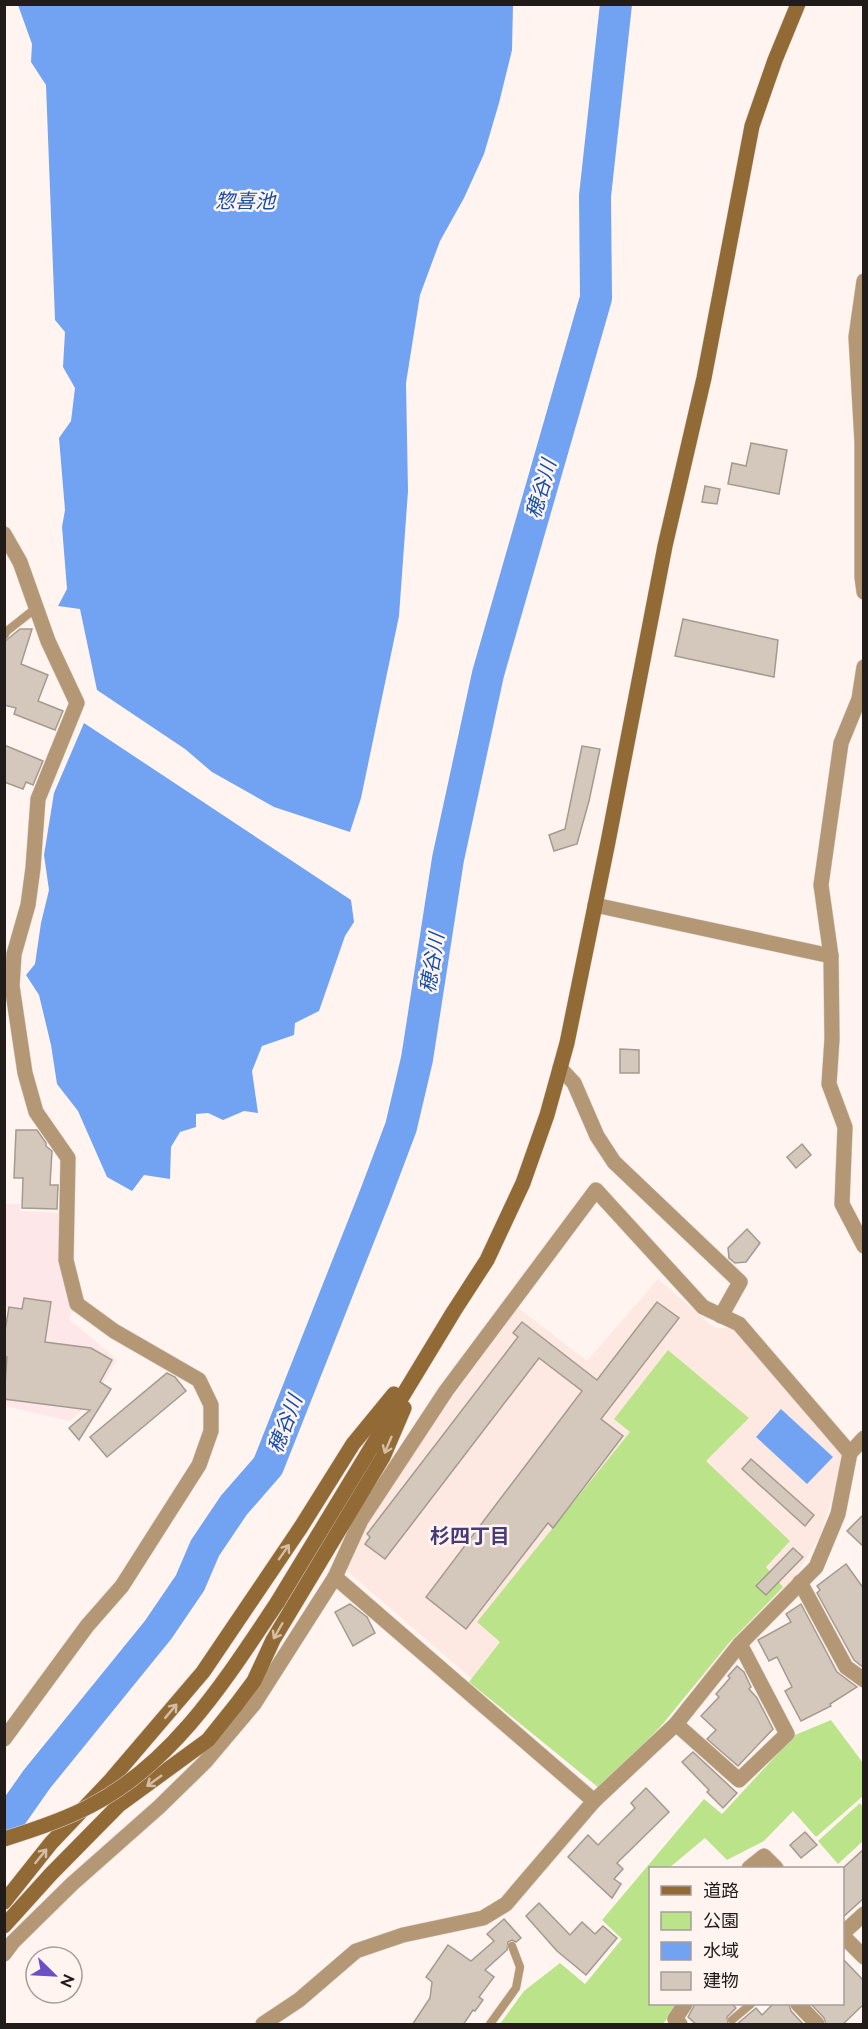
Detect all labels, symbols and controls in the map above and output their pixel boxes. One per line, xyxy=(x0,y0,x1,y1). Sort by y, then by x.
water label: 惣喜池 xyxy=(215,189,277,213)
water label: 穂谷川 xyxy=(521,455,561,521)
water label: 穂谷川 xyxy=(415,930,449,995)
water label: 穂谷川 xyxy=(263,1390,308,1456)
one-way arrow xyxy=(382,1435,393,1454)
district label: 杉四丁目 xyxy=(430,1524,510,1548)
one-way arrow xyxy=(278,1544,290,1561)
one-way arrow xyxy=(272,1622,284,1639)
one-way arrow xyxy=(164,1704,178,1719)
one-way arrow xyxy=(146,1775,162,1787)
one-way arrow xyxy=(34,1848,47,1864)
legend xyxy=(649,1867,844,2005)
text: 道路 xyxy=(703,1880,739,1901)
text: 公園 xyxy=(703,1910,739,1931)
text: 水域 xyxy=(703,1940,739,1961)
north arrow xyxy=(24,1945,84,2005)
text: 建物 xyxy=(703,1970,739,1991)
text: N xyxy=(56,1971,78,1990)

